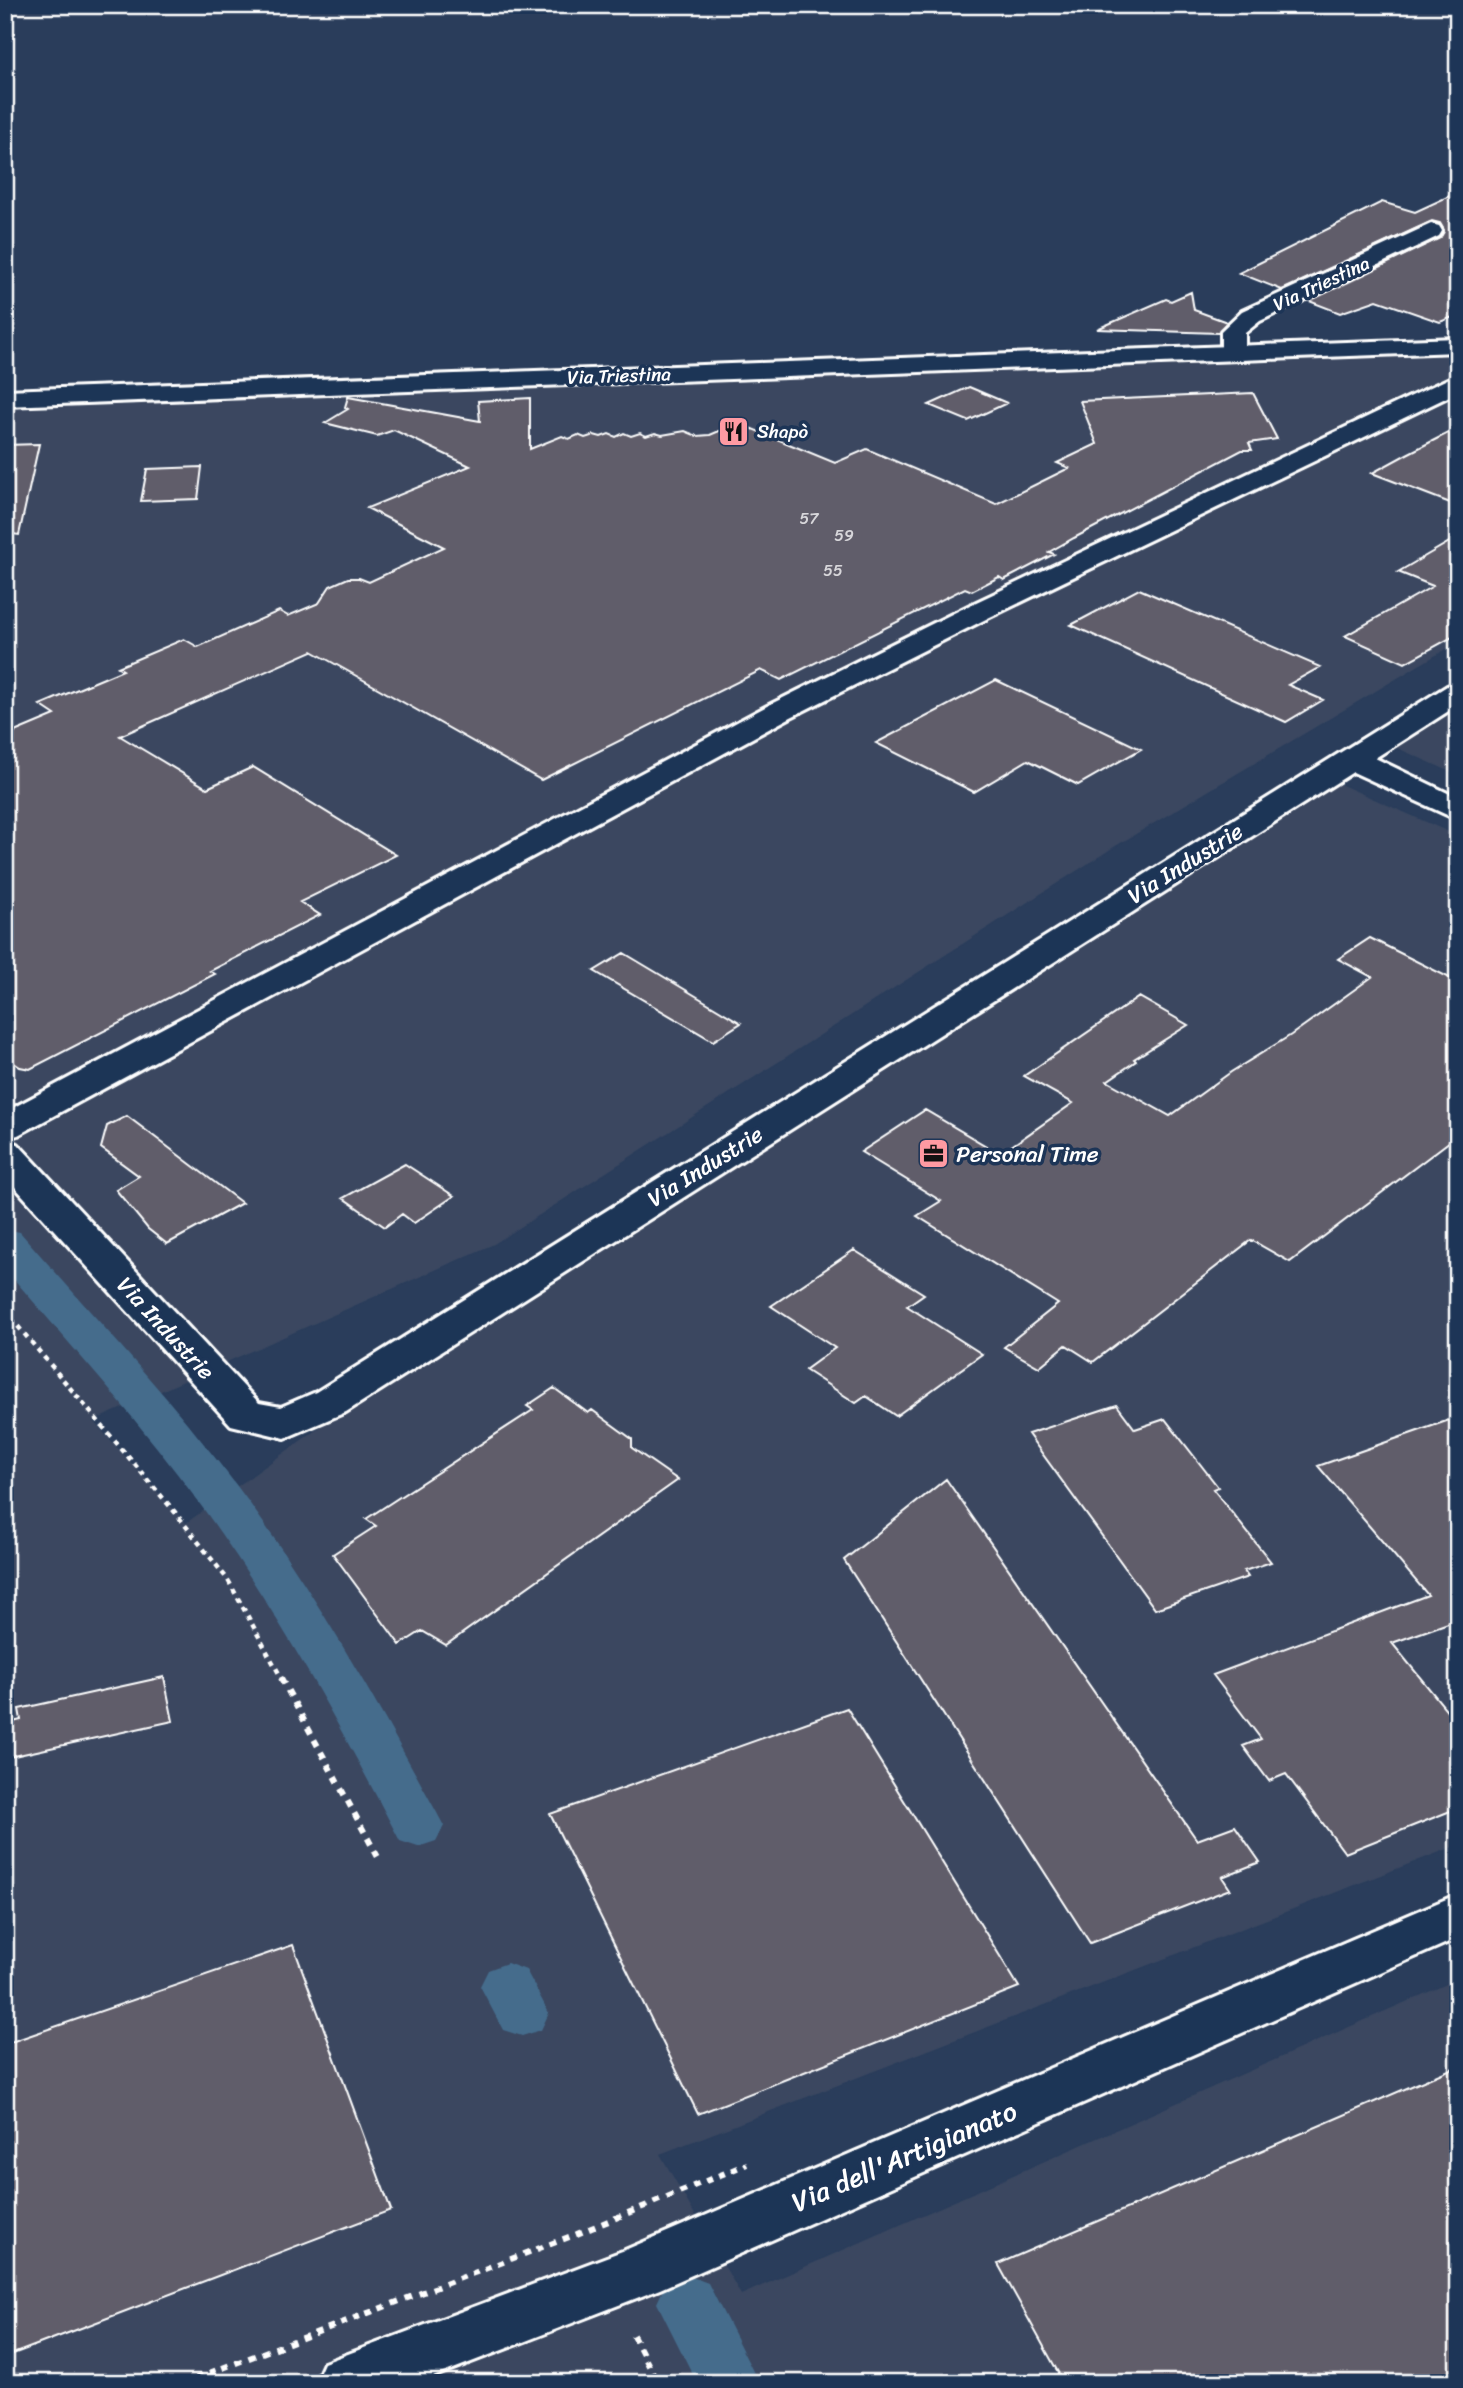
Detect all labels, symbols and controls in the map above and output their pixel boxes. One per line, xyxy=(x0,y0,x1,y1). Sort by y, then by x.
street label: Via Triestina xyxy=(1267,246,1376,320)
street label: Via Triestina xyxy=(567,357,672,394)
restaurant icon: Shapò xyxy=(717,414,751,448)
place label: Shapò xyxy=(757,415,808,448)
house number: 57 xyxy=(800,504,819,533)
house number: 59 xyxy=(834,521,854,550)
house number: 55 xyxy=(823,556,843,585)
street label: Via Industrie xyxy=(1119,811,1252,915)
street label: Via Industrie xyxy=(639,1114,772,1218)
place label: Personal Time xyxy=(956,1134,1099,1175)
office icon: Personal Time xyxy=(916,1137,950,1171)
street label: Via Industrie xyxy=(106,1267,225,1390)
street label: Via dell'Artigianato xyxy=(783,2087,1025,2226)

